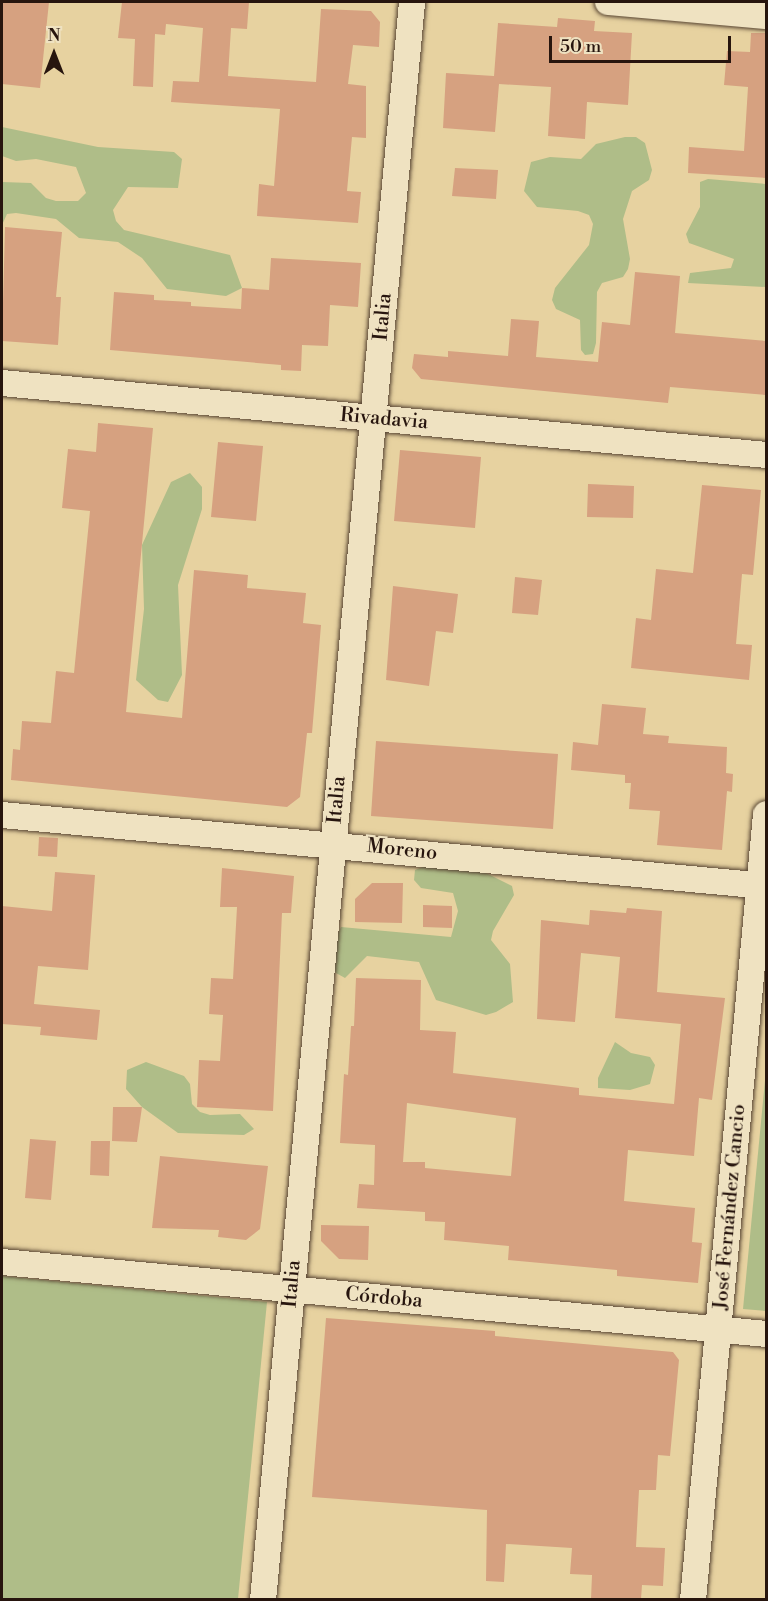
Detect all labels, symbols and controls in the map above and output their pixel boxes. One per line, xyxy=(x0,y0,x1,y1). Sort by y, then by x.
north arrow xyxy=(24,24,84,84)
scale bar xyxy=(552,24,734,62)
text: N xyxy=(48,26,60,46)
text: 50 m xyxy=(560,35,601,58)
street label: Italia xyxy=(369,292,397,342)
street label: Rivadavia xyxy=(339,403,429,435)
street label: Italia xyxy=(323,775,351,825)
street label: Moreno xyxy=(366,834,438,866)
street label: José Fernández Cancio xyxy=(709,1103,751,1311)
street label: Italia xyxy=(278,1259,306,1309)
street label: Córdoba xyxy=(344,1283,424,1313)

